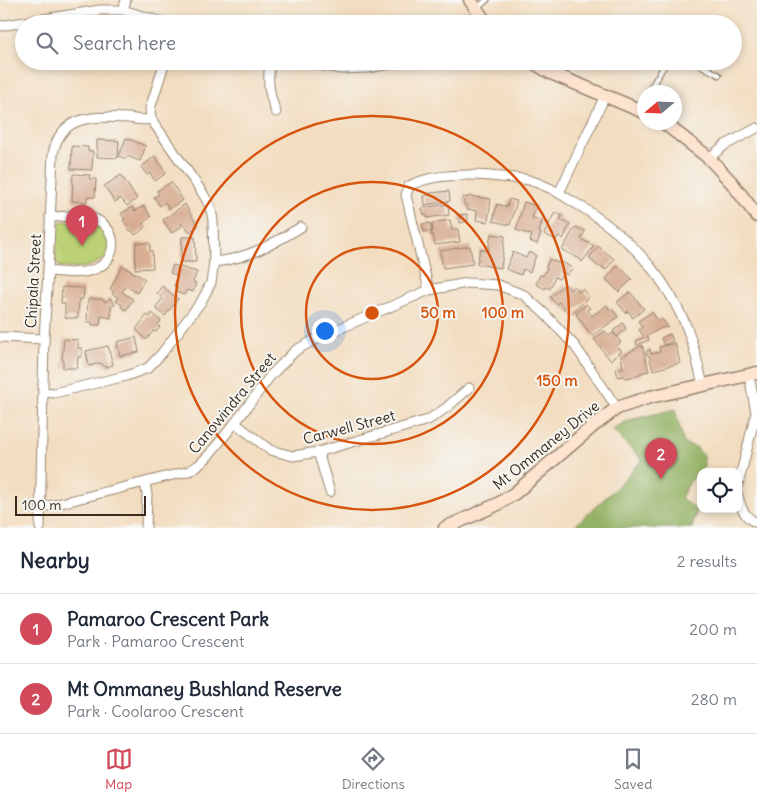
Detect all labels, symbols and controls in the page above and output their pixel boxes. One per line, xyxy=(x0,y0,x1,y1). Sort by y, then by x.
search box xyxy=(15,15,742,70)
icon: search xyxy=(33,29,61,57)
text: Search here xyxy=(73,31,176,55)
north arrow xyxy=(637,85,682,130)
pin: 1 xyxy=(66,205,98,246)
street label: Chipala Street xyxy=(21,233,45,329)
text: 50 m xyxy=(420,303,456,322)
text: 100 m xyxy=(482,303,524,322)
centre of rings xyxy=(363,304,381,322)
your location xyxy=(312,318,338,344)
street label: Canowindra Street xyxy=(184,349,280,457)
text: 150 m xyxy=(536,371,578,390)
street label: Mt Ommaney Drive xyxy=(489,396,603,494)
street label: Carwell Street xyxy=(301,406,397,448)
pin: 2 xyxy=(645,438,677,479)
map controls xyxy=(697,468,742,513)
button: locate xyxy=(697,468,742,513)
scale bar xyxy=(15,493,146,516)
text: 100 m xyxy=(22,496,62,514)
text: Nearby xyxy=(20,547,90,574)
text: 2 results xyxy=(677,551,737,571)
text: Pamaroo Crescent Park xyxy=(67,607,269,631)
text: 1 xyxy=(33,619,39,639)
text: 200 m xyxy=(689,619,737,639)
text: Park · Pamaroo Crescent xyxy=(67,631,244,651)
text: Mt Ommaney Bushland Reserve xyxy=(67,677,342,701)
text: 2 xyxy=(32,689,40,709)
text: 280 m xyxy=(691,689,737,709)
text: Park · Coolaroo Crescent xyxy=(67,701,244,721)
tab: Map xyxy=(105,745,133,793)
tab: Directions xyxy=(342,745,405,793)
tab: Saved xyxy=(614,745,652,793)

